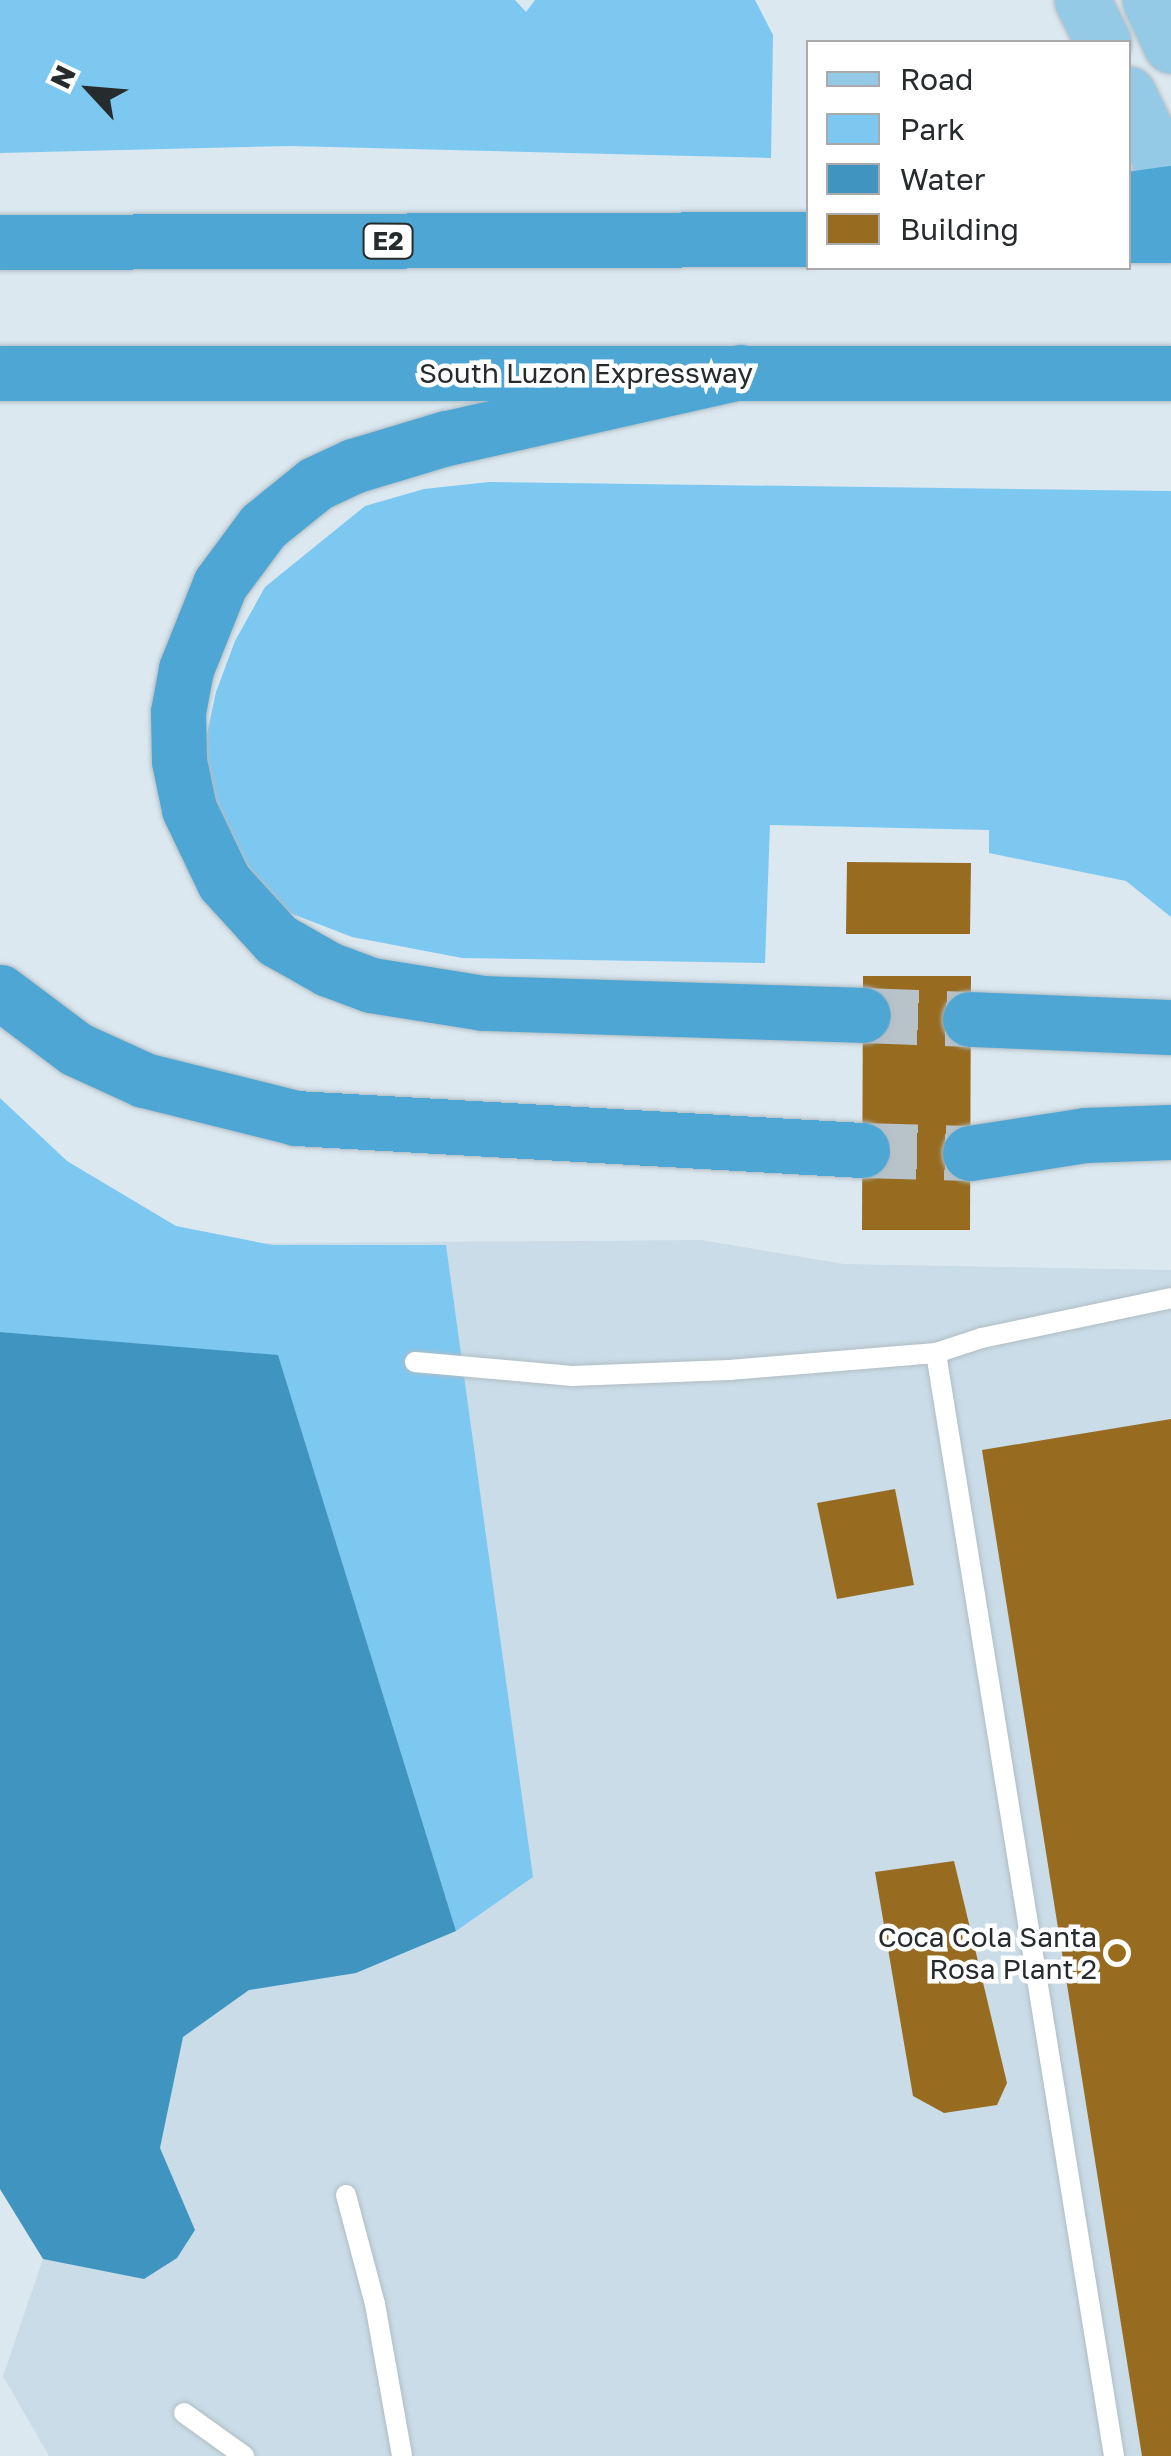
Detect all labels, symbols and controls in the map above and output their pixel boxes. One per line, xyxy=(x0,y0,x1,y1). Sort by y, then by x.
north arrow xyxy=(40,40,140,140)
legend xyxy=(806,40,1131,270)
text: N xyxy=(43,60,82,93)
text: Road xyxy=(900,61,974,97)
text: Park xyxy=(900,111,965,147)
text: Water xyxy=(900,161,985,197)
text: Building xyxy=(900,211,1019,247)
road number: E2 xyxy=(360,221,416,261)
street label: South Luzon Expressway xyxy=(419,356,753,390)
place label: Coca Cola Santa Rosa Plant 2 xyxy=(878,1920,1097,1986)
marker: Coca Cola Santa Rosa Plant 2 xyxy=(1106,1942,1128,1964)

